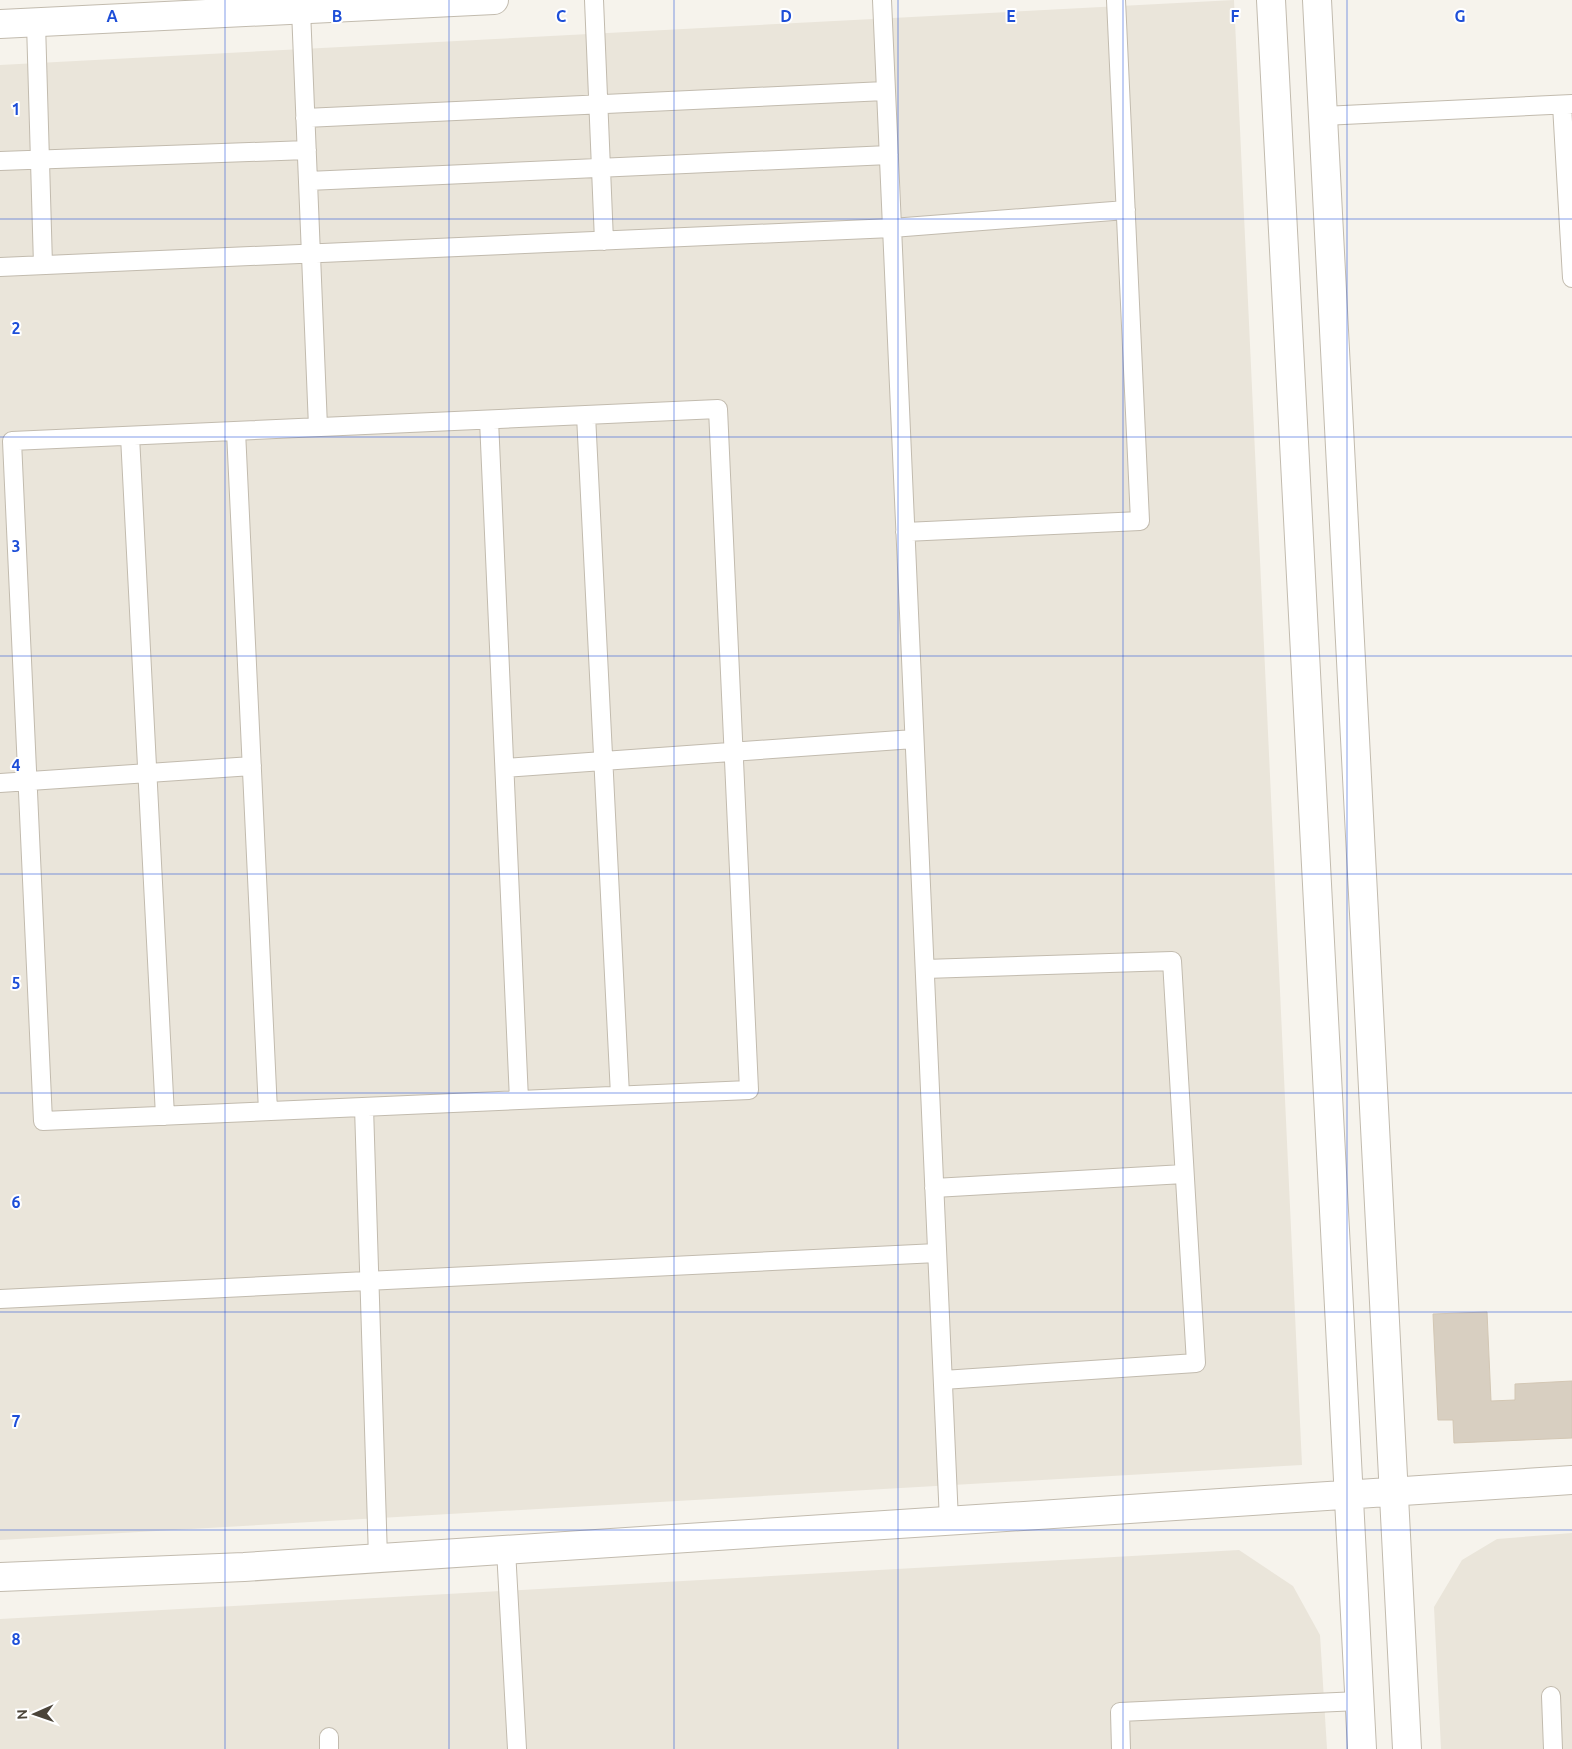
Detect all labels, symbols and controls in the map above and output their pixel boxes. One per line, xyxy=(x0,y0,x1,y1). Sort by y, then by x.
text: A xyxy=(106,7,118,25)
text: B xyxy=(332,7,342,25)
text: C xyxy=(556,7,566,25)
text: D xyxy=(780,7,792,25)
text: E xyxy=(1006,7,1016,25)
text: F xyxy=(1231,7,1240,25)
text: G xyxy=(1454,7,1466,25)
text: 1 xyxy=(11,100,21,118)
text: 2 xyxy=(11,319,21,337)
text: 3 xyxy=(11,537,21,555)
text: 4 xyxy=(11,756,21,774)
text: 5 xyxy=(11,974,21,992)
text: 6 xyxy=(11,1193,21,1211)
text: 7 xyxy=(11,1412,21,1430)
text: 8 xyxy=(11,1630,21,1648)
north arrow xyxy=(10,1689,60,1739)
text: N xyxy=(14,1709,30,1720)

